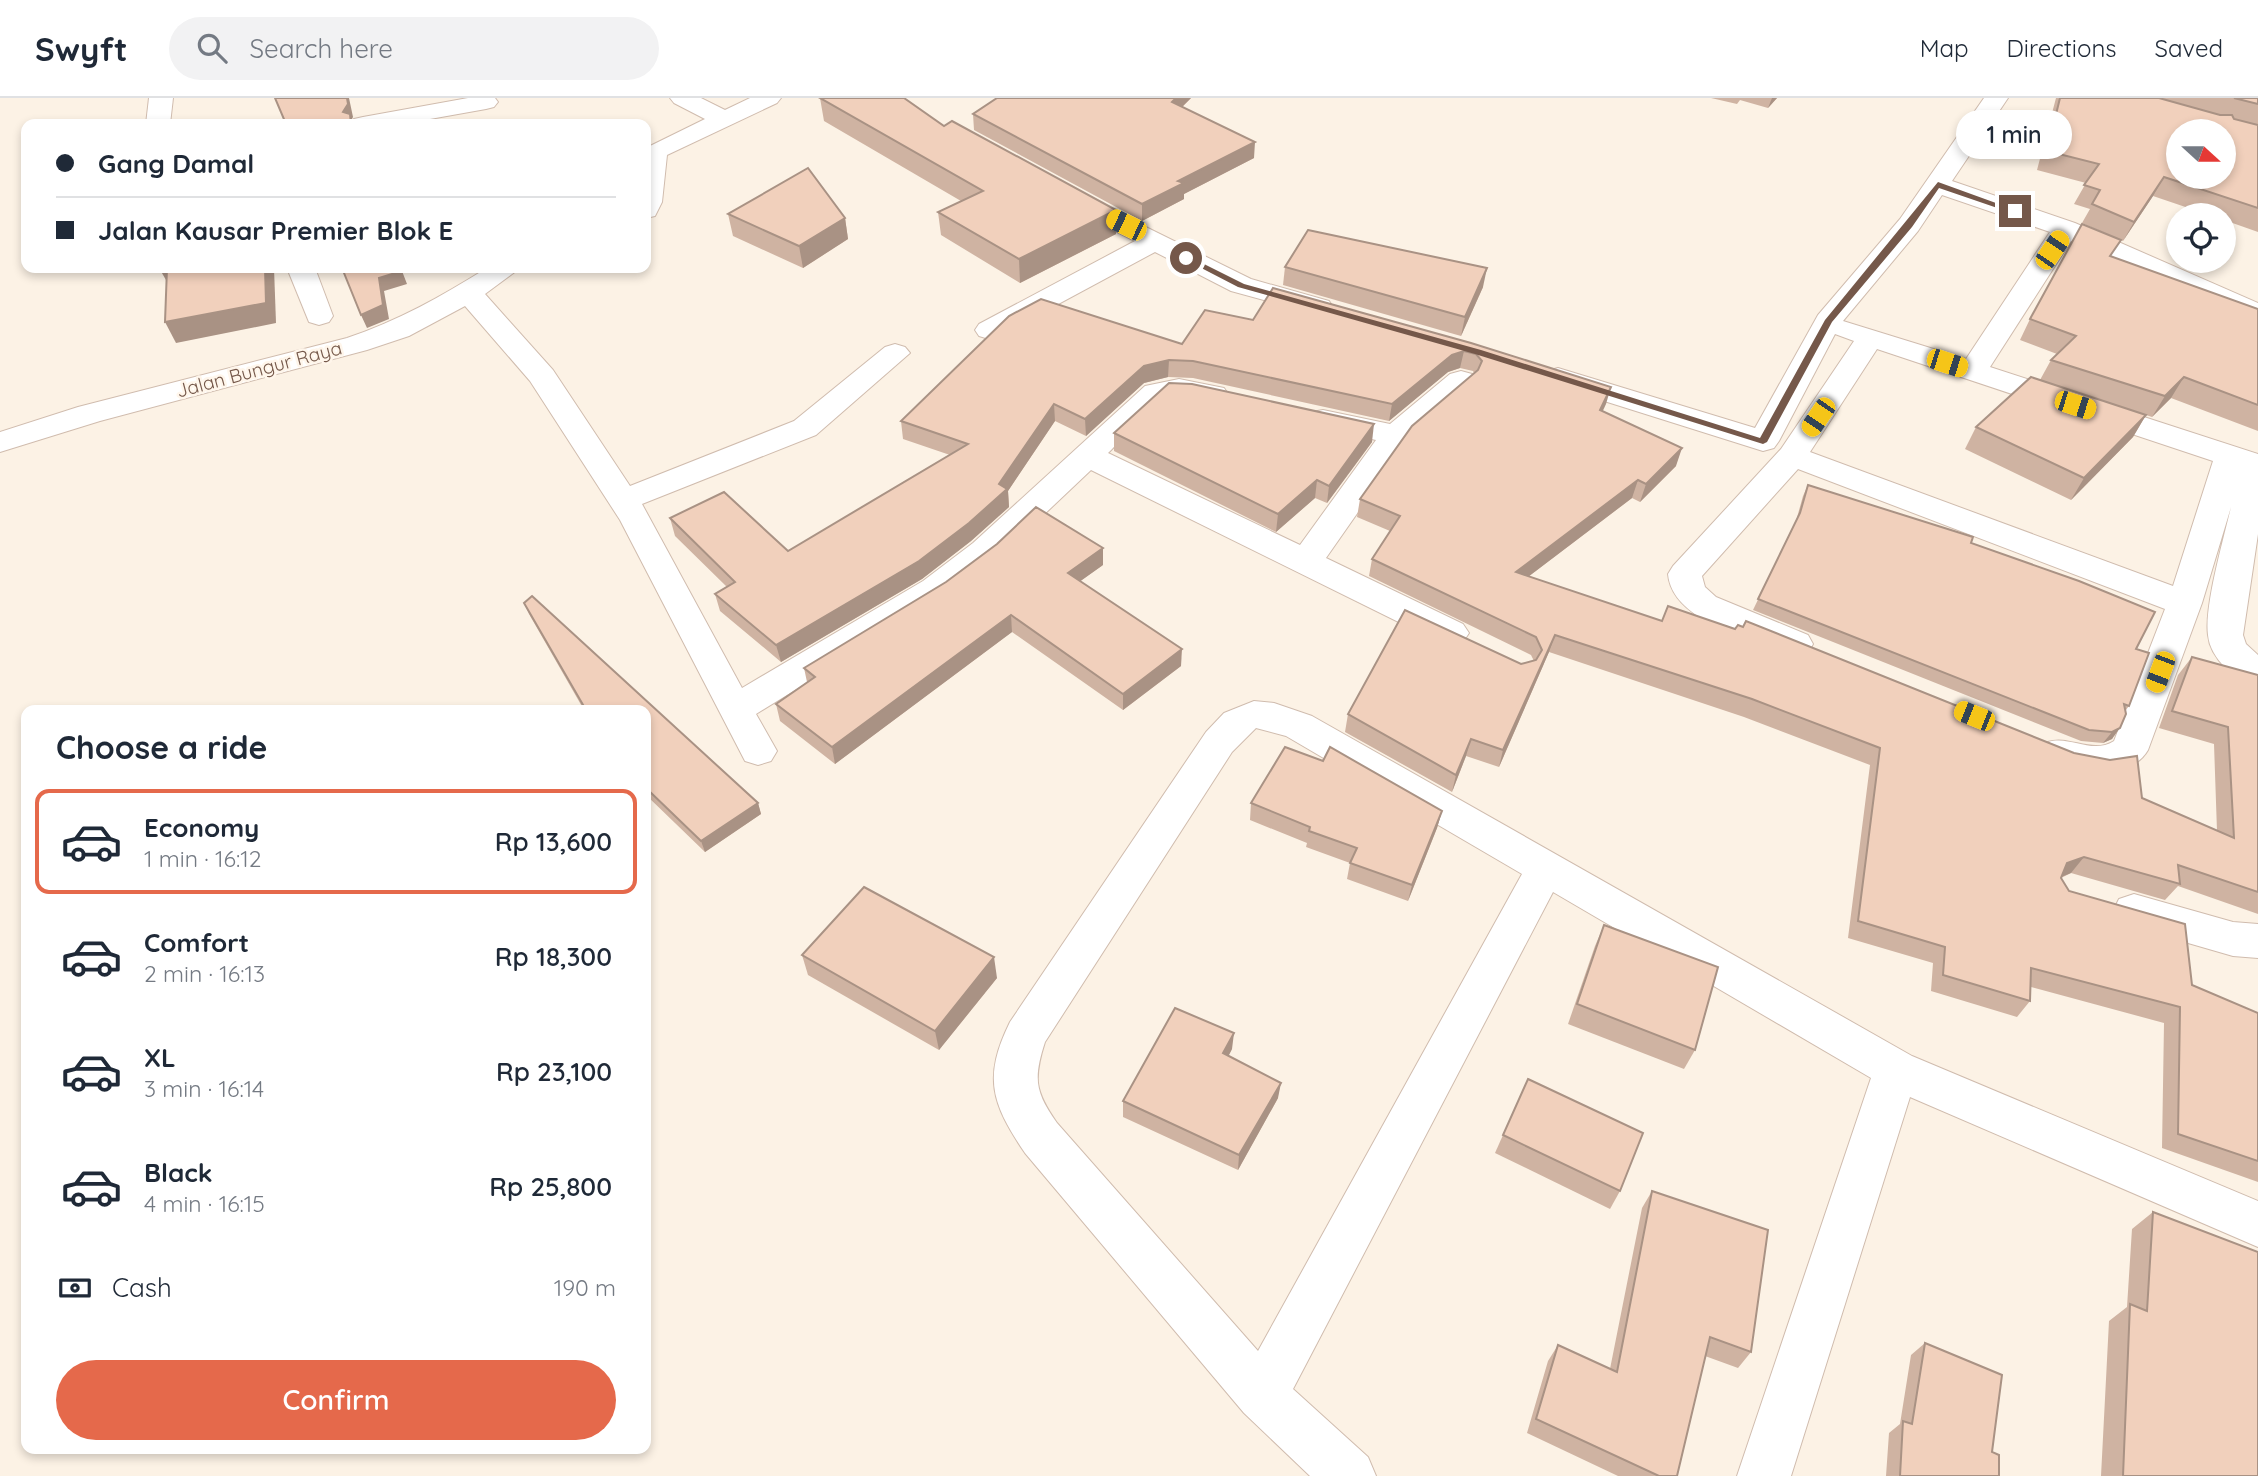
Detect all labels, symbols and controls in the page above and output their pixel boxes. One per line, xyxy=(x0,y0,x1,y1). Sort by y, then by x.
search box xyxy=(169,17,659,80)
text: Swyft xyxy=(35,28,127,69)
icon: search xyxy=(193,29,231,67)
text: Search here xyxy=(249,32,393,65)
text: Map xyxy=(1920,33,1969,63)
text: Directions xyxy=(2007,33,2117,63)
text: Saved xyxy=(2155,33,2223,63)
callout: 1 min xyxy=(1957,109,2073,158)
north arrow xyxy=(2166,119,2236,189)
map controls xyxy=(2166,119,2236,273)
text: 1 min xyxy=(1986,120,2042,149)
text: Gang Damal xyxy=(98,147,254,180)
route end xyxy=(1999,195,2031,227)
button: locate xyxy=(2166,203,2236,273)
car xyxy=(1103,206,1150,244)
text: Jalan Kausar Premier Blok E xyxy=(98,214,453,247)
car xyxy=(2032,227,2073,273)
route start xyxy=(1170,242,1202,274)
street label: Jalan Bungur Raya xyxy=(174,335,344,403)
car xyxy=(1924,347,1971,379)
car xyxy=(2052,389,2099,421)
car xyxy=(1798,394,1839,440)
car xyxy=(2143,649,2178,695)
car xyxy=(1951,698,1998,734)
text: Choose a ride xyxy=(56,727,268,767)
icon: car xyxy=(60,810,123,873)
text: Economy xyxy=(144,811,259,844)
text: Rp 13,600 xyxy=(495,825,612,858)
text: 1 min · 16:12 xyxy=(144,844,261,873)
icon: car xyxy=(60,925,123,988)
text: Comfort xyxy=(144,926,249,959)
text: Rp 18,300 xyxy=(495,940,612,973)
text: 2 min · 16:13 xyxy=(144,959,265,988)
icon: car xyxy=(60,1040,123,1103)
text: XL xyxy=(144,1041,176,1074)
text: Rp 23,100 xyxy=(496,1055,612,1088)
text: 3 min · 16:14 xyxy=(144,1074,264,1103)
icon: car xyxy=(60,1155,123,1218)
text: Black xyxy=(144,1156,213,1189)
text: Rp 25,800 xyxy=(489,1170,612,1203)
text: 4 min · 16:15 xyxy=(144,1189,265,1218)
icon: cash xyxy=(56,1269,94,1307)
text: Cash xyxy=(112,1271,172,1304)
text: 190 m xyxy=(554,1273,616,1302)
button: Confirm xyxy=(56,1360,616,1440)

